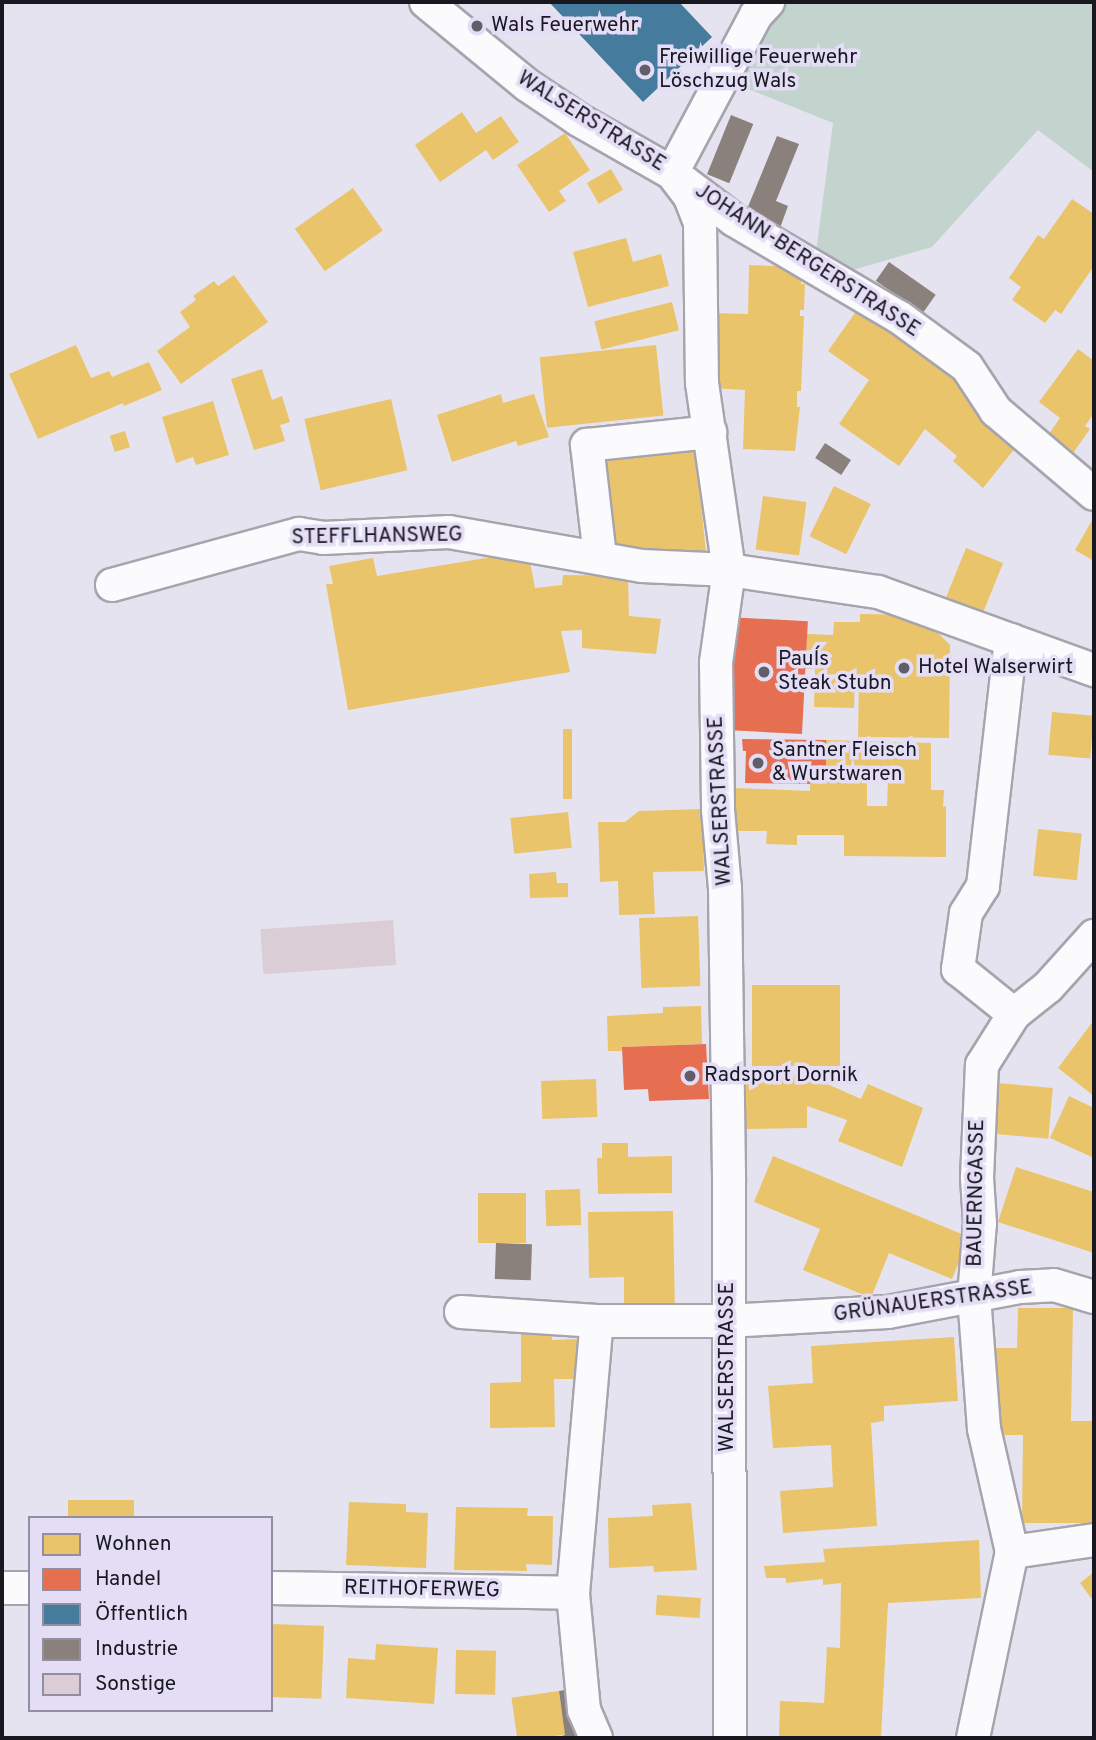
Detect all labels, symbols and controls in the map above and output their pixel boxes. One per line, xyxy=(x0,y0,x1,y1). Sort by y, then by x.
place label: Wals Feuerwehr xyxy=(491,13,639,39)
marker: Wals Feuerwehr xyxy=(469,18,485,34)
place label: Freiwillige Feuerwehr Löschzug Wals xyxy=(659,45,857,95)
marker: Freiwillige Feuerwehr Löschzug Wals xyxy=(637,62,653,78)
street label: WALSERSTRASSE xyxy=(512,66,670,178)
street label: JOHANN-BERGERSTRASSE xyxy=(690,179,924,343)
street label: STEFFLHANSWEG xyxy=(291,523,463,551)
place label: Paul´s Steak Stubn xyxy=(778,647,892,697)
place label: Hotel Walserwirt xyxy=(918,655,1074,681)
marker: Hotel Walserwirt xyxy=(896,660,912,676)
marker: Paul´s Steak Stubn xyxy=(756,664,772,680)
street label: WALSERSTRASSE xyxy=(704,715,738,887)
place label: Santner Fleisch & Wurstwaren xyxy=(772,738,917,788)
marker: Santner Fleisch & Wurstwaren xyxy=(750,755,766,771)
place label: Radsport Dornik xyxy=(704,1063,858,1089)
marker: Radsport Dornik xyxy=(682,1068,698,1084)
street label: BAUERNGASSE xyxy=(963,1119,991,1267)
street label: GRÜNAUERSTRASSE xyxy=(832,1276,1034,1328)
street label: WALSERSTRASSE xyxy=(715,1282,741,1452)
legend xyxy=(28,1516,273,1712)
text: Wohnen xyxy=(95,1531,172,1558)
text: Handel xyxy=(95,1566,161,1593)
street label: REITHOFERWEG xyxy=(344,1576,500,1604)
text: Öffentlich xyxy=(95,1601,188,1628)
text: Industrie xyxy=(95,1636,178,1663)
text: Sonstige xyxy=(95,1671,176,1698)

